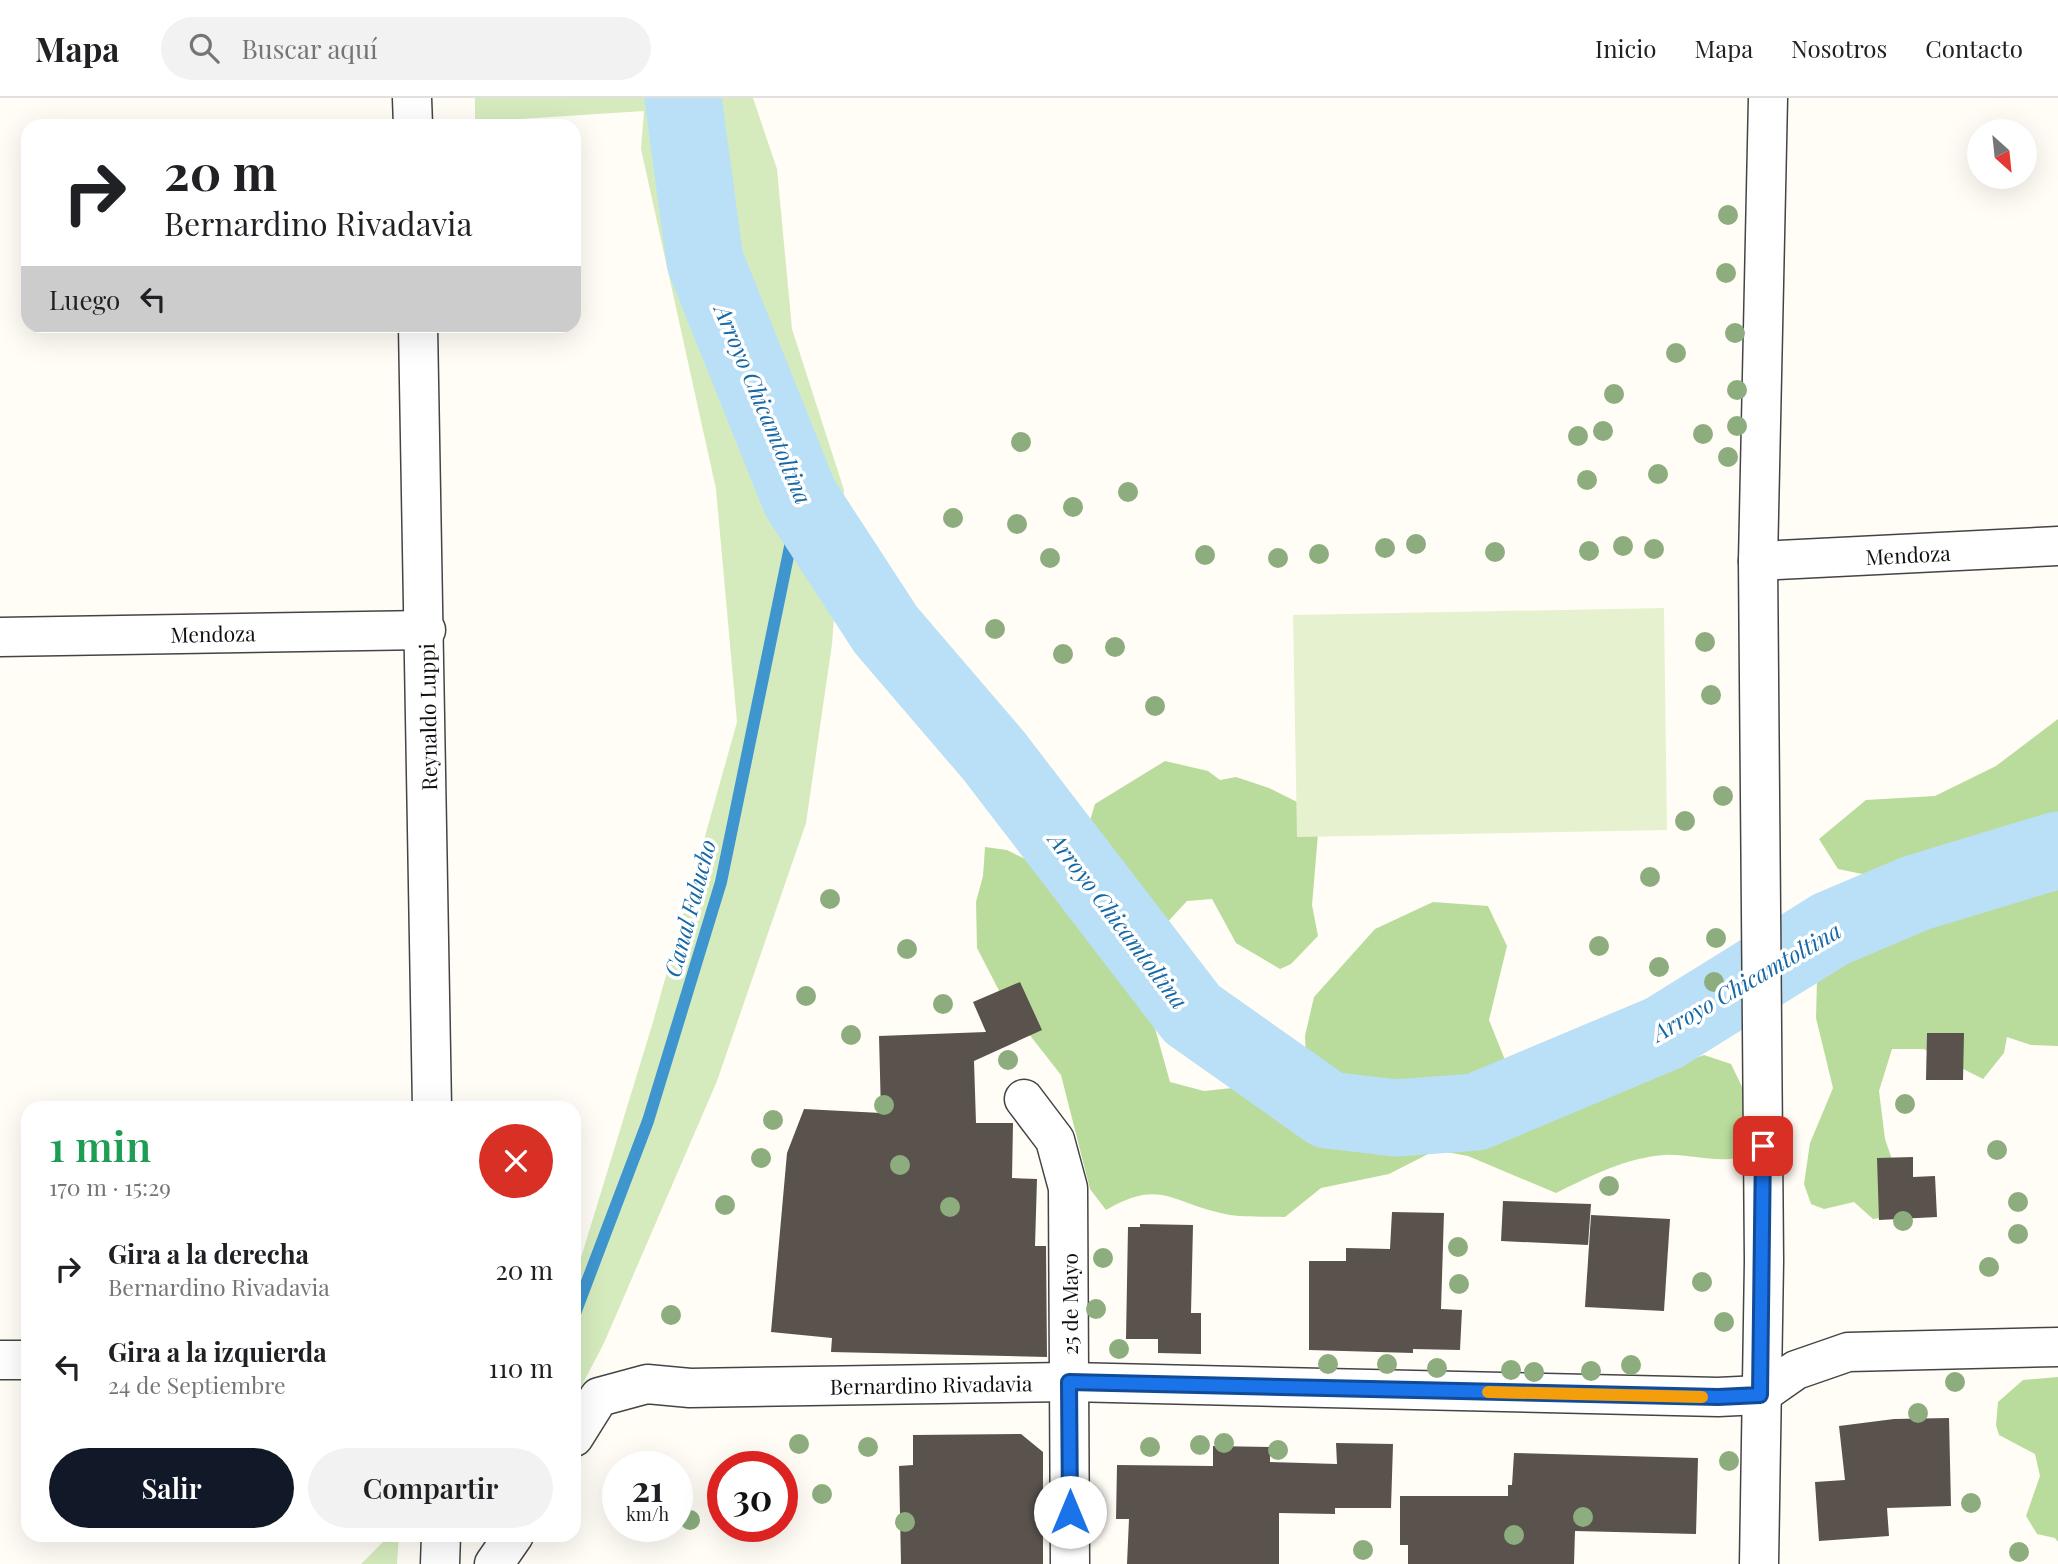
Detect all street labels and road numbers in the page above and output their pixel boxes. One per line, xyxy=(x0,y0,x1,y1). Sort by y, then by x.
street label: Mendoza xyxy=(1865,538,1952,570)
street label: Mendoza xyxy=(170,618,256,648)
street label: Reynaldo Luppi xyxy=(412,643,442,791)
street label: 25 de Mayo xyxy=(1055,1253,1083,1355)
street label: Bernardino Rivadavia xyxy=(830,1368,1033,1400)

